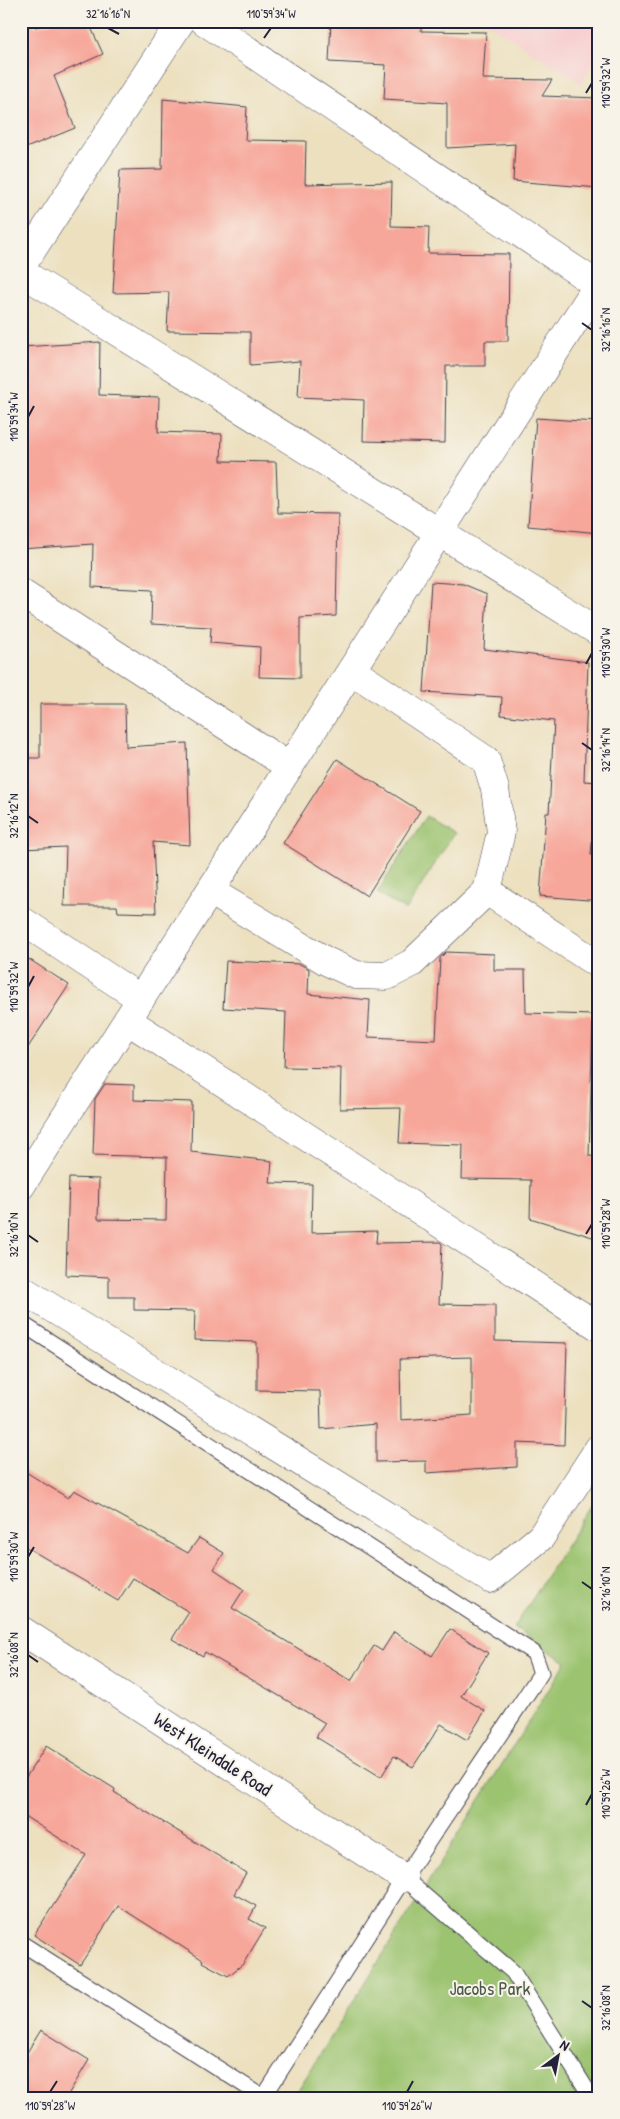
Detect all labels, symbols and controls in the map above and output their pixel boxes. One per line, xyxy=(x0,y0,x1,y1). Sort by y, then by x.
text: 32°16'16"N xyxy=(86,5,130,22)
text: 110°59'34"W xyxy=(246,5,296,22)
text: 110°59'32"W xyxy=(597,57,614,108)
text: 32°16'16"N xyxy=(597,308,614,352)
text: 110°59'34"W xyxy=(5,392,22,442)
text: 110°59'30"W xyxy=(597,627,614,678)
text: 32°16'14"N xyxy=(597,728,614,772)
text: 32°16'12"N xyxy=(5,794,22,838)
text: 110°59'32"W xyxy=(5,961,22,1012)
text: 110°59'28"W xyxy=(597,1198,614,1249)
text: 32°16'10"N xyxy=(5,1213,22,1257)
text: 110°59'30"W xyxy=(5,1531,22,1582)
text: 32°16'10"N xyxy=(597,1567,614,1611)
text: 32°16'08"N xyxy=(5,1632,22,1678)
street label: West Kleindale Road xyxy=(149,1706,278,1802)
text: 110°59'26"W xyxy=(597,1769,614,1819)
park label: Jacobs Park xyxy=(450,1975,531,2001)
text: 32°16'08"N xyxy=(597,1985,614,2031)
north arrow xyxy=(532,2032,582,2082)
text: N xyxy=(557,2035,574,2055)
text: 110°59'28"W xyxy=(25,2097,76,2114)
text: 110°59'26"W xyxy=(382,2097,432,2114)

